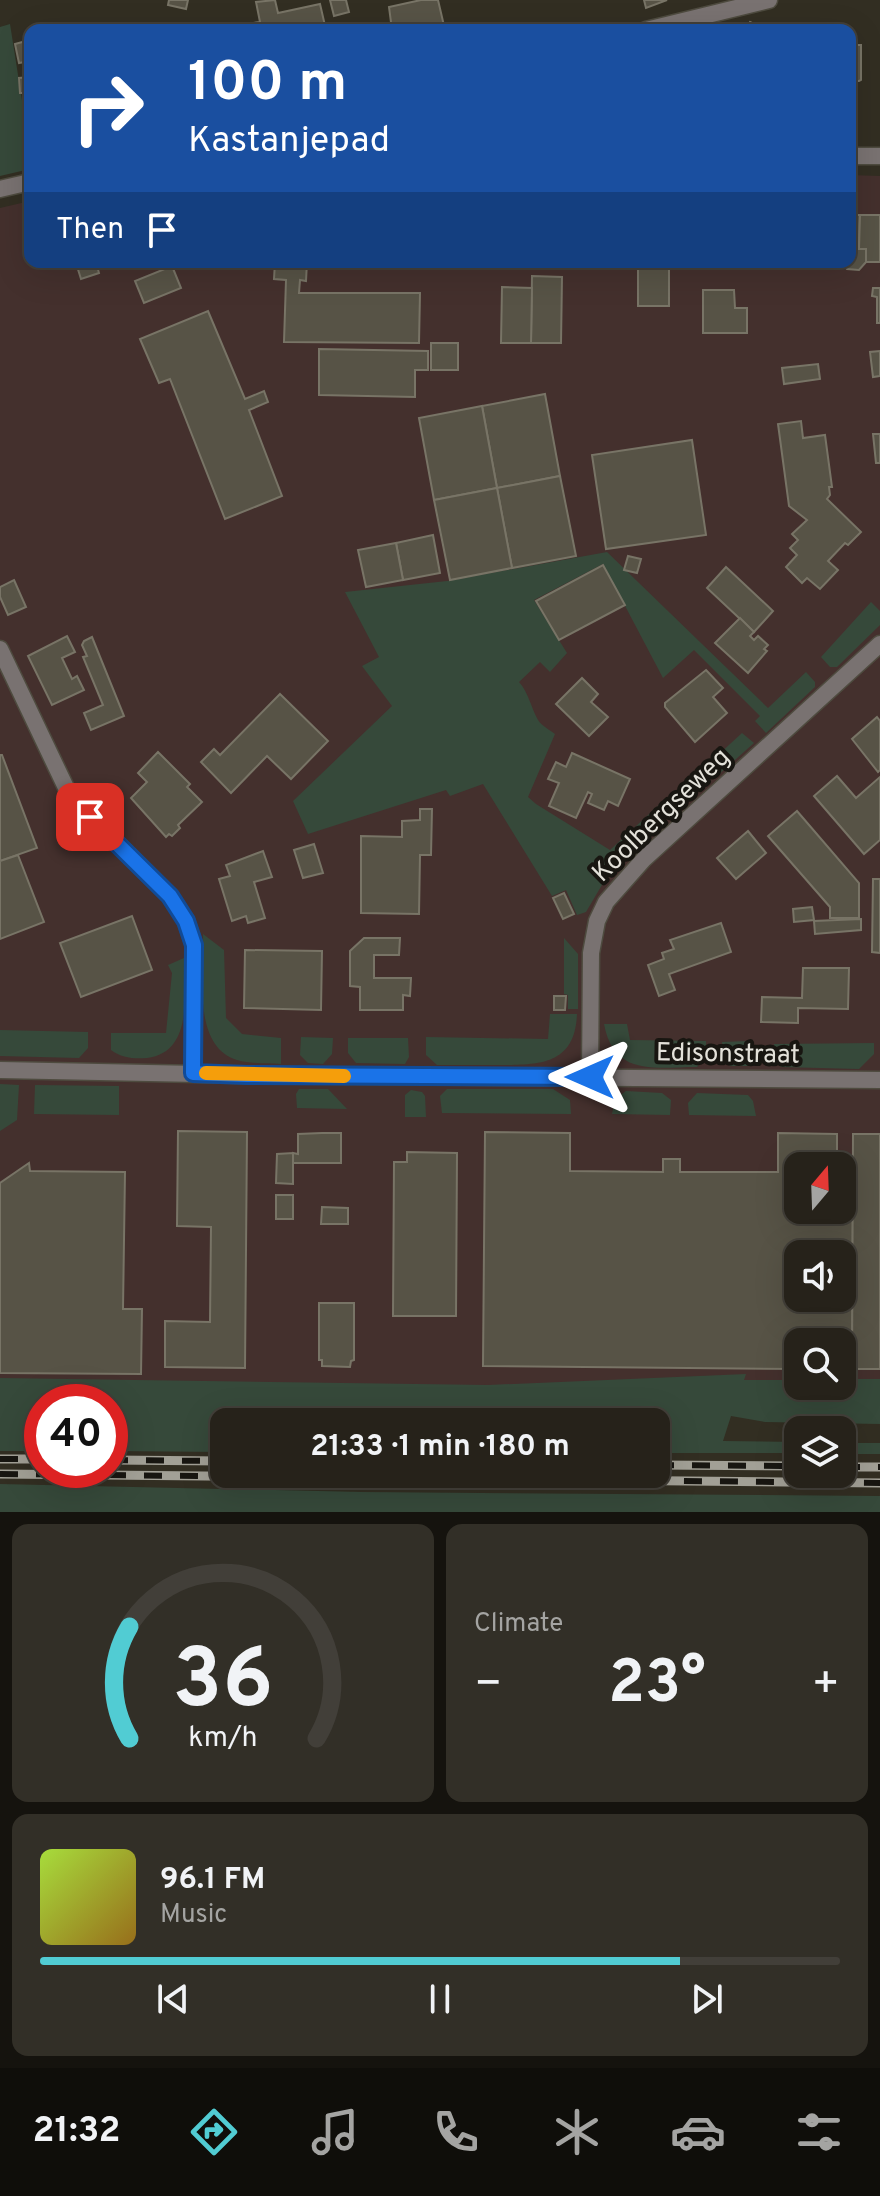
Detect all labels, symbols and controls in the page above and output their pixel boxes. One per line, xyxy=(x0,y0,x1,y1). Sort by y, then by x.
text: 100 m xyxy=(188,50,347,120)
icon: right xyxy=(56,56,160,160)
text: Kastanjepad xyxy=(188,119,390,165)
icon: arrive xyxy=(140,208,184,252)
text: Then xyxy=(56,212,124,249)
street label: Koolbergseweg xyxy=(586,742,738,890)
pin xyxy=(56,783,124,851)
icon: arrive xyxy=(68,795,112,839)
position arrow xyxy=(548,1035,632,1119)
street label: Edisonstraat xyxy=(656,1037,800,1073)
north arrow xyxy=(784,1152,856,1224)
map controls xyxy=(784,1152,856,1488)
button: sound xyxy=(784,1240,856,1312)
button: search xyxy=(784,1328,856,1400)
speed limit sign: 40 xyxy=(24,1384,128,1488)
button: layers xyxy=(784,1416,856,1488)
text: 21:33 · 1 min · 180 m xyxy=(310,1429,570,1466)
text: Climate xyxy=(474,1608,563,1641)
text: 36 xyxy=(173,1632,273,1737)
text: 23° xyxy=(608,1648,706,1724)
text: − xyxy=(474,1658,502,1714)
text: + xyxy=(812,1658,840,1714)
text: km/h xyxy=(188,1721,258,1757)
text: 96.1 FM xyxy=(160,1862,265,1899)
text: Music xyxy=(160,1899,227,1932)
icon: previous xyxy=(151,1977,195,2021)
icon: pause xyxy=(418,1977,462,2021)
icon: next xyxy=(685,1977,729,2021)
icon: directions xyxy=(186,2104,242,2160)
icon: music xyxy=(307,2104,363,2160)
icon: phone xyxy=(428,2104,484,2160)
icon: climate xyxy=(549,2104,605,2160)
icon: car xyxy=(670,2104,726,2160)
icon: filters xyxy=(791,2104,847,2160)
text: 21:32 xyxy=(33,2109,121,2155)

